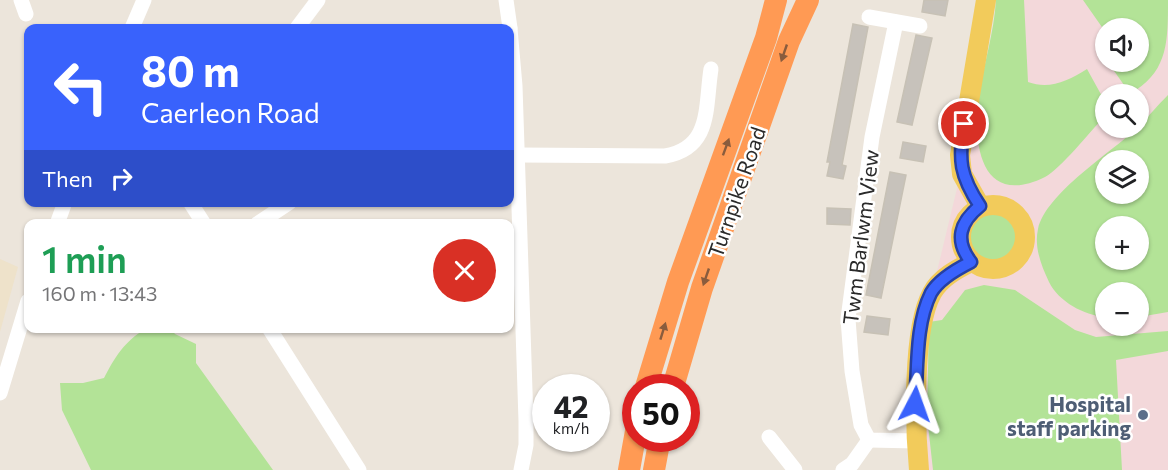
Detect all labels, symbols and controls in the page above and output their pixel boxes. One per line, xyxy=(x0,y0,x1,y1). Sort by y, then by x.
map controls xyxy=(1095,18,1149,336)
button: sound xyxy=(1095,18,1149,72)
text: 80 m xyxy=(141,44,240,96)
one-way arrow xyxy=(779,44,789,62)
icon: left xyxy=(42,48,120,126)
button: search xyxy=(1095,84,1149,138)
text: Caerleon Road xyxy=(141,96,320,129)
pin xyxy=(938,98,989,149)
icon: arrive xyxy=(947,107,980,140)
street label: Turnpike Road xyxy=(702,123,770,261)
one-way arrow xyxy=(722,137,732,155)
street label: Twm Barlwm View xyxy=(837,148,883,326)
button: layers xyxy=(1095,150,1149,204)
icon: right xyxy=(105,162,138,195)
text: Then xyxy=(42,165,93,192)
button: + xyxy=(1095,216,1149,270)
text: 1 min xyxy=(42,236,127,280)
button: close xyxy=(433,239,496,302)
one-way arrow xyxy=(700,268,710,286)
text: 160 m · 13:43 xyxy=(42,281,158,305)
button: − xyxy=(1095,282,1149,336)
one-way arrow xyxy=(659,322,668,340)
position arrow xyxy=(883,372,947,436)
speed limit sign: 50 xyxy=(622,374,700,452)
text: 42 xyxy=(553,387,589,424)
place label: Hospital staff parking xyxy=(1007,391,1131,440)
marker: Hospital staff parking xyxy=(1136,408,1150,422)
text: km/h xyxy=(553,419,589,437)

